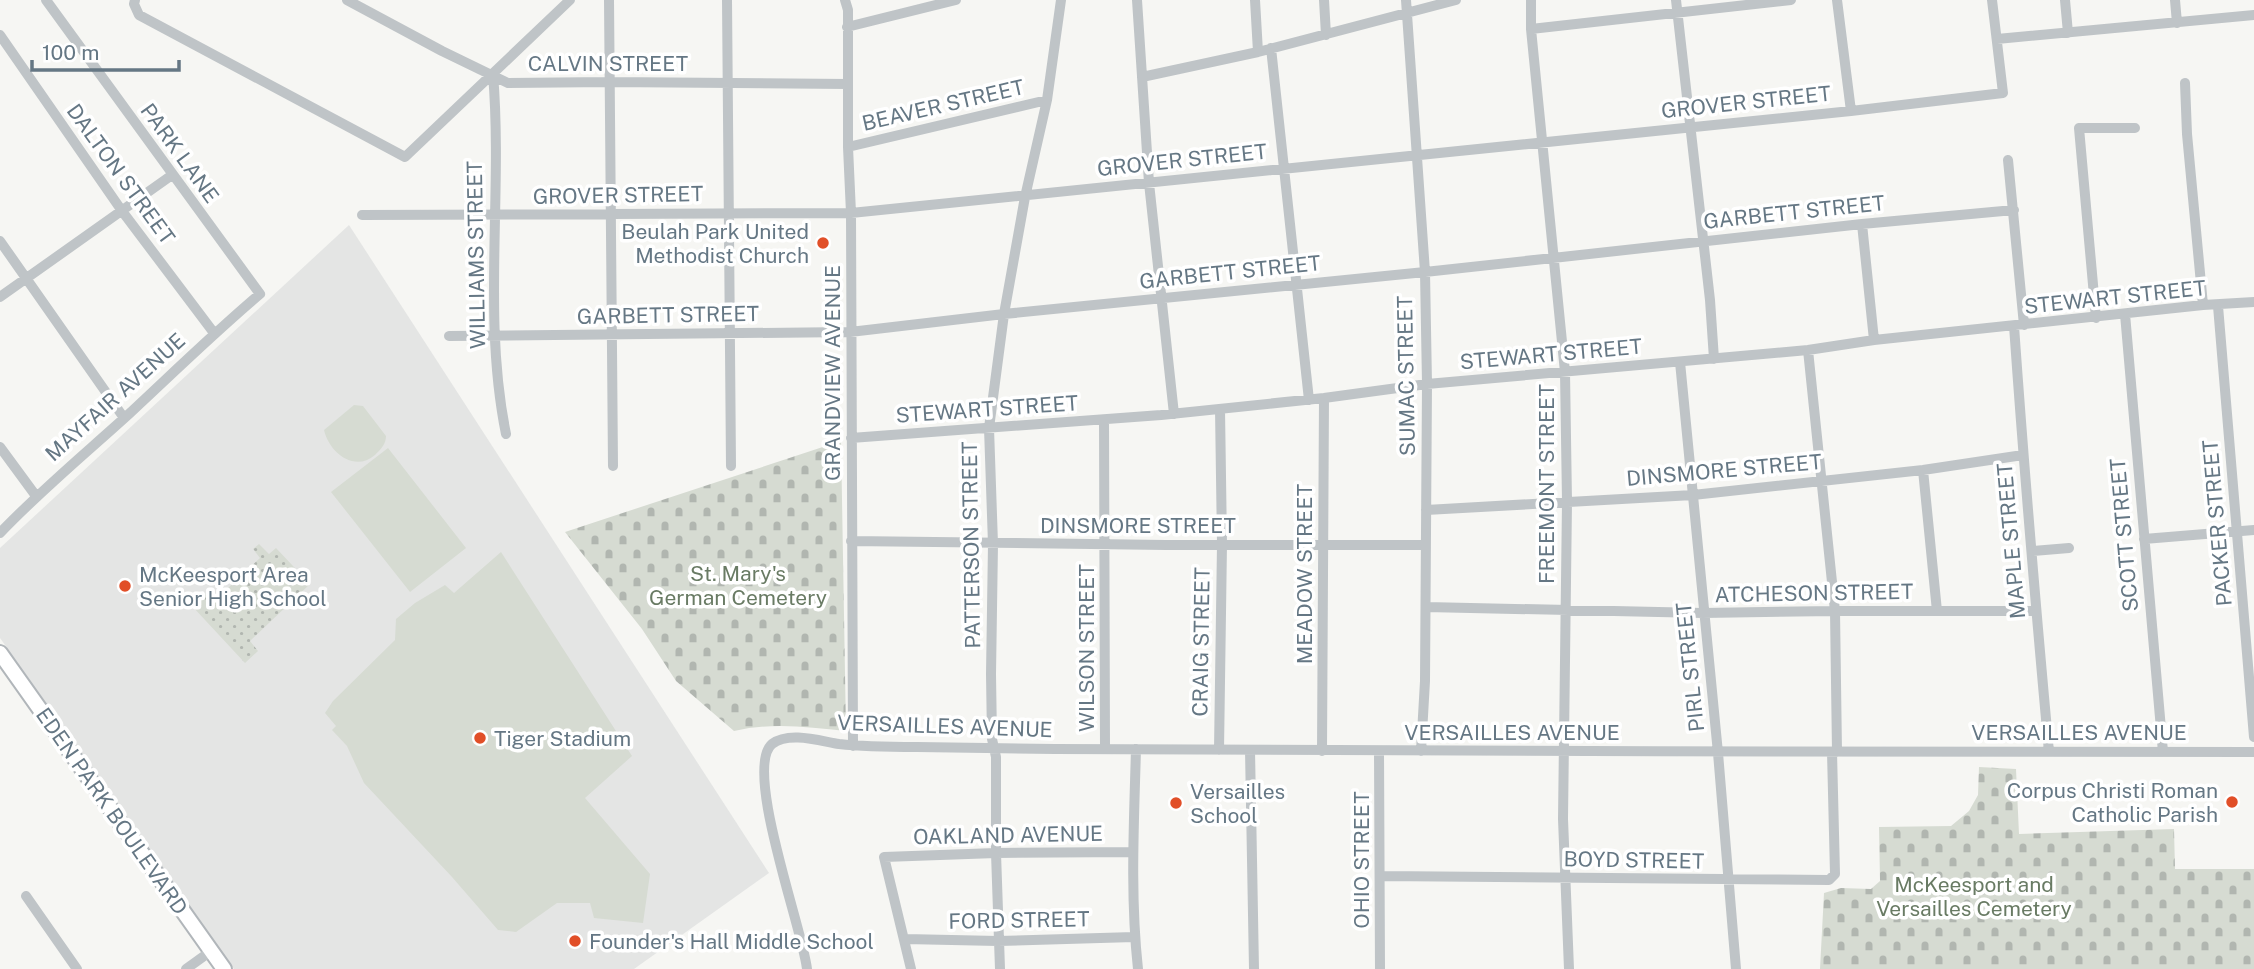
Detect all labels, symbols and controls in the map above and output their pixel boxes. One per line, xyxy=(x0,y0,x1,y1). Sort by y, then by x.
scale bar xyxy=(32,28,178,72)
text: 100 m xyxy=(42,40,99,65)
street label: CALVIN STREET xyxy=(528,51,688,76)
street label: BEAVER STREET xyxy=(859,74,1027,136)
street label: GROVER STREET xyxy=(1660,81,1832,123)
street label: PARK LANE xyxy=(136,98,224,208)
street label: DALTON STREET xyxy=(62,99,180,249)
street label: GROVER STREET xyxy=(1096,139,1268,181)
street label: WILLIAMS STREET xyxy=(462,161,490,349)
street label: GROVER STREET xyxy=(533,181,703,209)
street label: GARBETT STREET xyxy=(1702,190,1886,234)
place label: Beulah Park United Methodist Church xyxy=(621,219,809,268)
marker: Beulah Park United Methodist Church xyxy=(815,235,831,251)
street label: GARBETT STREET xyxy=(1138,250,1322,294)
street label: GRANDVIEW AVENUE xyxy=(820,265,845,481)
street label: STEWART STREET xyxy=(2023,275,2207,319)
street label: SUMAC STREET xyxy=(1392,296,1420,456)
street label: GARBETT STREET xyxy=(577,301,759,329)
street label: MAYFAIR AVENUE xyxy=(40,328,190,466)
street label: STEWART STREET xyxy=(1459,334,1643,374)
street label: FREEMONT STREET xyxy=(1534,384,1559,584)
street label: STEWART STREET xyxy=(895,390,1079,428)
street label: PACKER STREET xyxy=(2197,439,2237,607)
street label: PATTERSON STREET xyxy=(957,441,985,649)
street label: DINSMORE STREET xyxy=(1625,449,1823,491)
street label: SCOTT STREET xyxy=(2105,457,2143,613)
street label: MAPLE STREET xyxy=(1992,462,2030,620)
street label: MEADOW STREET xyxy=(1292,484,1317,664)
street label: DINSMORE STREET xyxy=(1040,513,1236,538)
park label: St. Mary's German Cemetery xyxy=(649,561,827,610)
place label: McKeesport Area Senior High School xyxy=(139,562,327,611)
street label: WILSON STREET xyxy=(1074,564,1099,732)
street label: CRAIG STREET xyxy=(1187,567,1215,717)
marker: McKeesport Area Senior High School xyxy=(117,578,133,594)
street label: ATCHESON STREET xyxy=(1715,579,1913,607)
street label: PIRL STREET xyxy=(1671,601,1709,733)
street label: EDEN PARK BOULEVARD xyxy=(31,703,193,919)
street label: VERSAILLES AVENUE xyxy=(837,710,1053,742)
street label: VERSAILLES AVENUE xyxy=(1404,720,1620,745)
street label: VERSAILLES AVENUE xyxy=(1971,720,2187,745)
place label: Tiger Stadium xyxy=(494,726,631,751)
marker: Tiger Stadium xyxy=(472,730,488,746)
place label: Corpus Christi Roman Catholic Parish xyxy=(2007,778,2218,827)
place label: Versailles School xyxy=(1190,779,1285,828)
street label: OHIO STREET xyxy=(1349,791,1374,929)
marker: Corpus Christi Roman Catholic Parish xyxy=(2224,794,2240,810)
marker: Versailles School xyxy=(1168,795,1184,811)
street label: OAKLAND AVENUE xyxy=(913,821,1103,849)
street label: BOYD STREET xyxy=(1563,846,1705,874)
park label: McKeesport and Versailles Cemetery xyxy=(1876,872,2072,921)
street label: FORD STREET xyxy=(948,906,1090,934)
place label: Founder's Hall Middle School xyxy=(589,929,874,954)
marker: Founder's Hall Middle School xyxy=(567,933,583,949)

